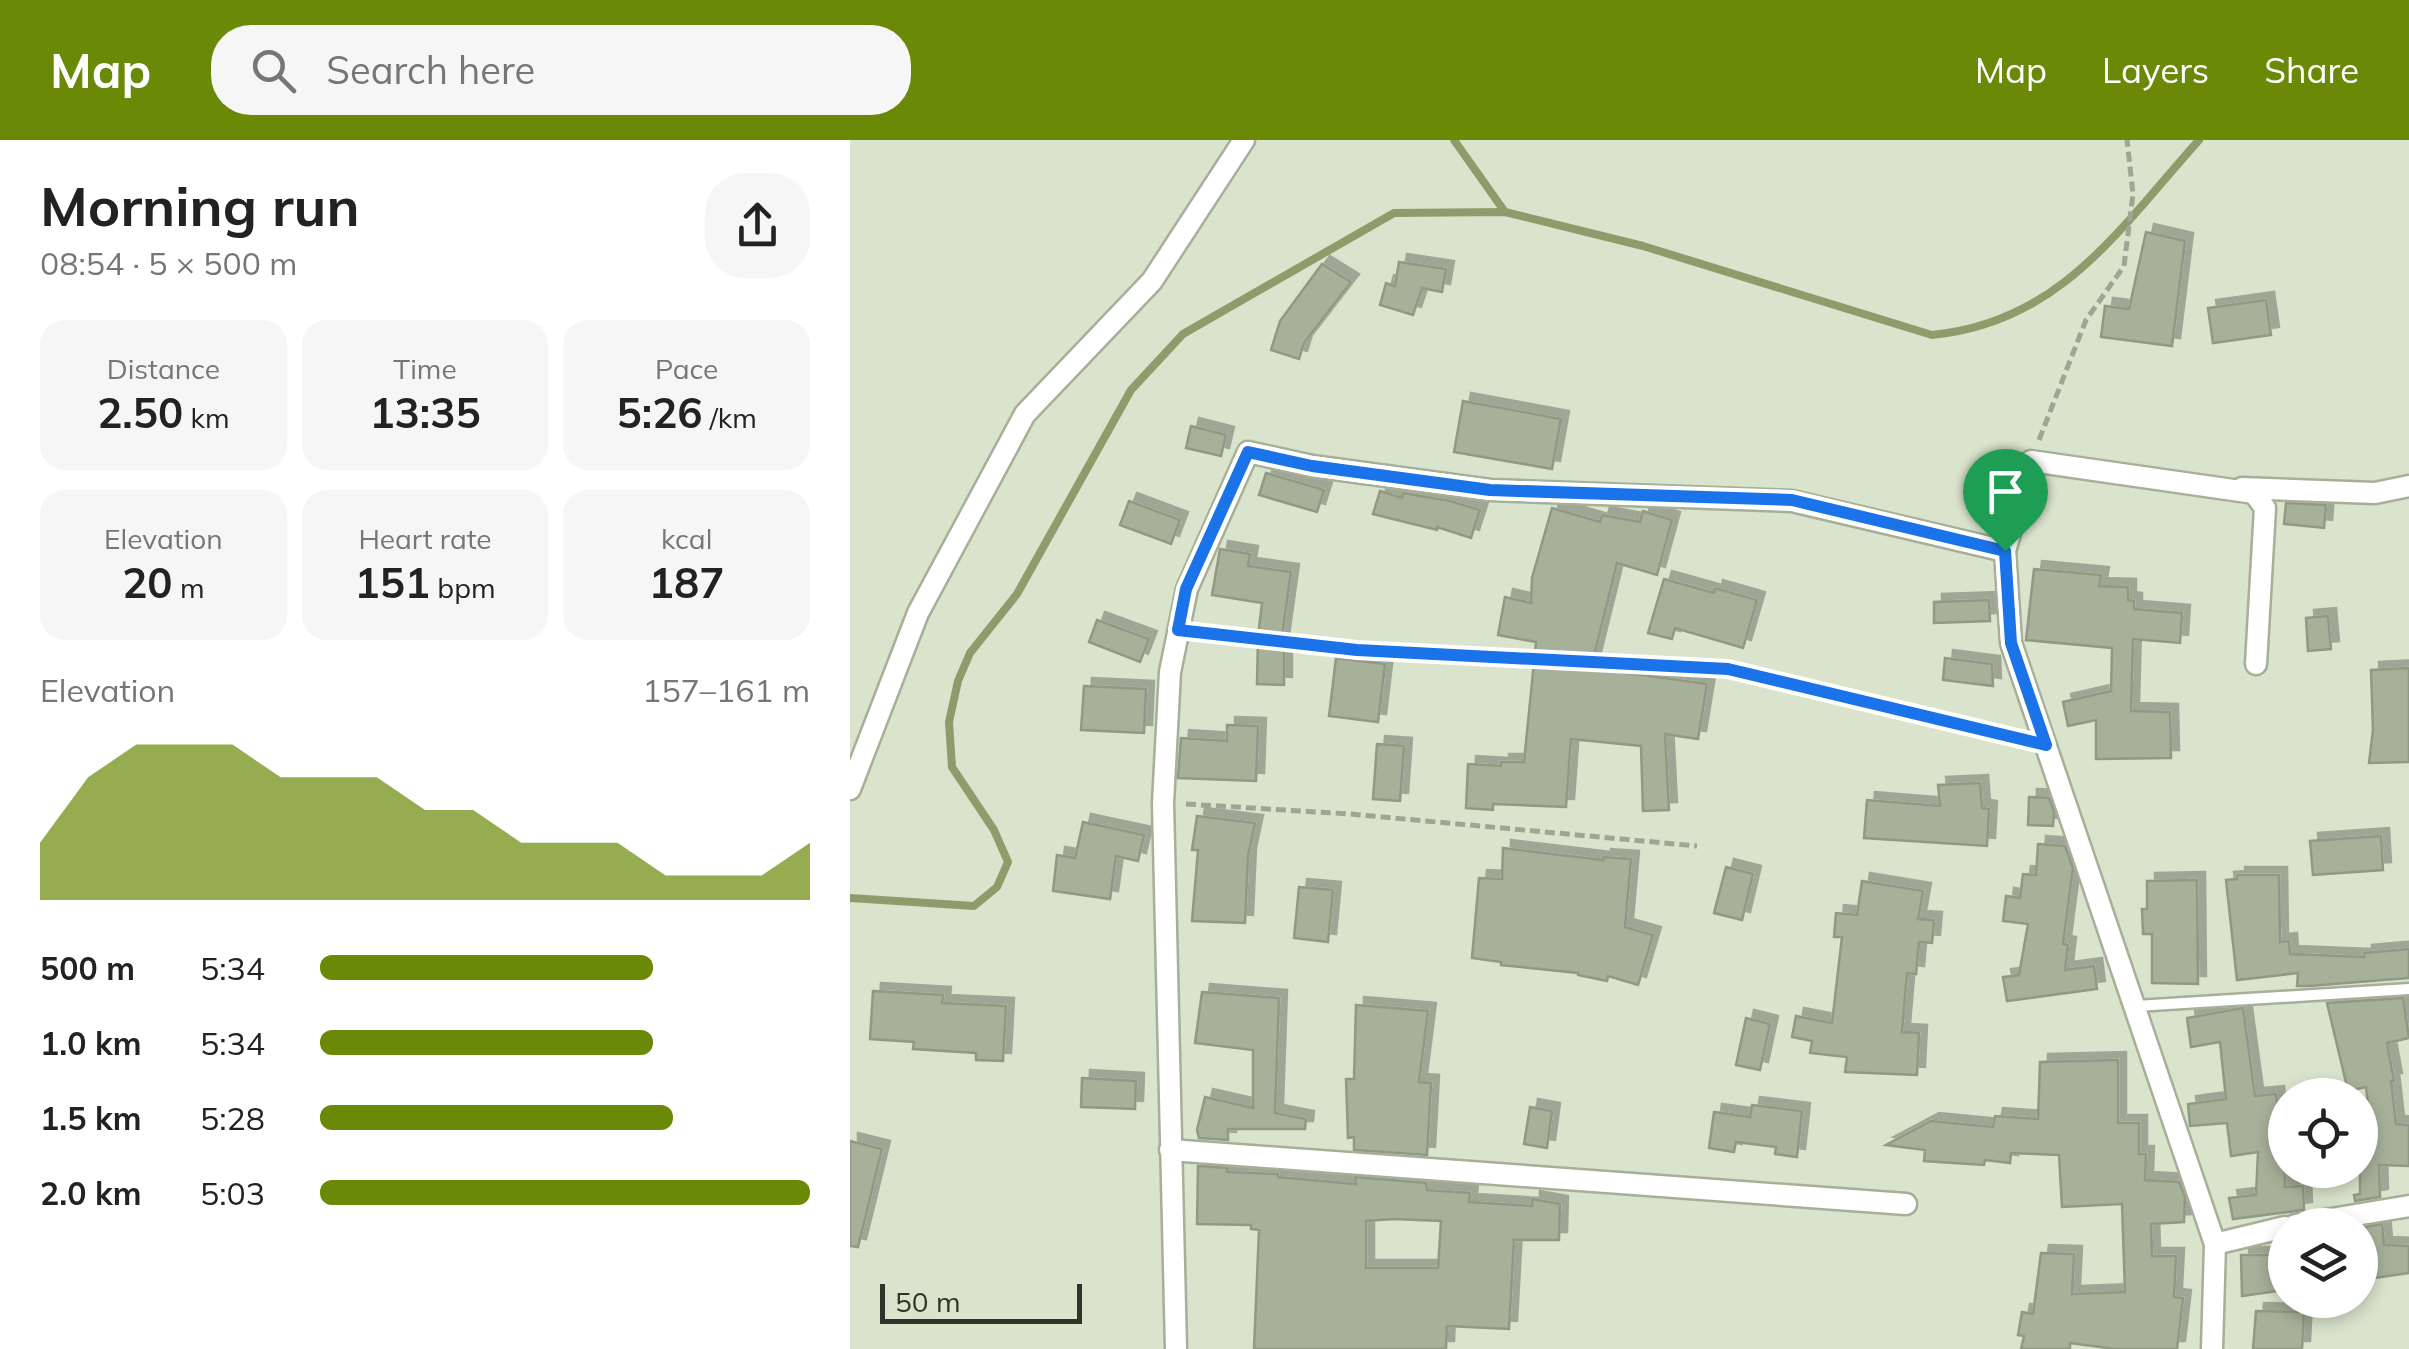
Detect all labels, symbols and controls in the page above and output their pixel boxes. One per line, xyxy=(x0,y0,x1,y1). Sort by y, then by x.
search box xyxy=(211,25,911,115)
text: Map xyxy=(50,40,151,100)
icon: search xyxy=(246,43,301,98)
text: Search here xyxy=(326,46,535,94)
text: Map xyxy=(1975,48,2047,92)
text: Layers xyxy=(2102,48,2209,92)
text: Share xyxy=(2264,48,2359,92)
text: Morning run xyxy=(40,171,360,240)
button: share xyxy=(705,173,810,278)
text: 08:54 · 5 × 500 m xyxy=(40,243,297,283)
text: Distance xyxy=(107,351,220,386)
text: Time xyxy=(393,351,457,386)
text: Pace xyxy=(655,351,718,386)
text: 2.50 xyxy=(97,386,183,439)
text: 13:35 xyxy=(369,386,481,439)
text: 5:26 xyxy=(617,386,703,439)
text: km xyxy=(183,400,230,435)
text: /km xyxy=(703,400,757,435)
pin xyxy=(1963,449,2048,552)
icon: arrive xyxy=(1978,464,2033,519)
text: Elevation xyxy=(104,521,223,556)
text: Heart rate xyxy=(358,521,492,556)
text: kcal xyxy=(661,521,712,556)
text: 20 xyxy=(122,556,173,609)
text: 151 xyxy=(354,556,430,609)
text: 187 xyxy=(649,556,724,609)
text: m xyxy=(173,570,204,605)
text: bpm xyxy=(430,570,496,605)
text: Elevation xyxy=(40,670,175,710)
text: 157–161 m xyxy=(642,670,810,710)
text: 500 m xyxy=(40,948,135,988)
text: 5:34 xyxy=(200,948,265,988)
text: 1.0 km xyxy=(40,1023,142,1063)
text: 5:34 xyxy=(200,1023,265,1063)
map controls xyxy=(2268,1078,2378,1318)
button: locate xyxy=(2268,1078,2378,1188)
text: 1.5 km xyxy=(40,1098,142,1138)
text: 5:28 xyxy=(200,1098,265,1138)
text: 2.0 km xyxy=(40,1173,142,1213)
text: 5:03 xyxy=(200,1173,265,1213)
button: layers xyxy=(2268,1208,2378,1318)
scale bar xyxy=(880,1279,1082,1324)
text: 50 m xyxy=(895,1284,961,1319)

